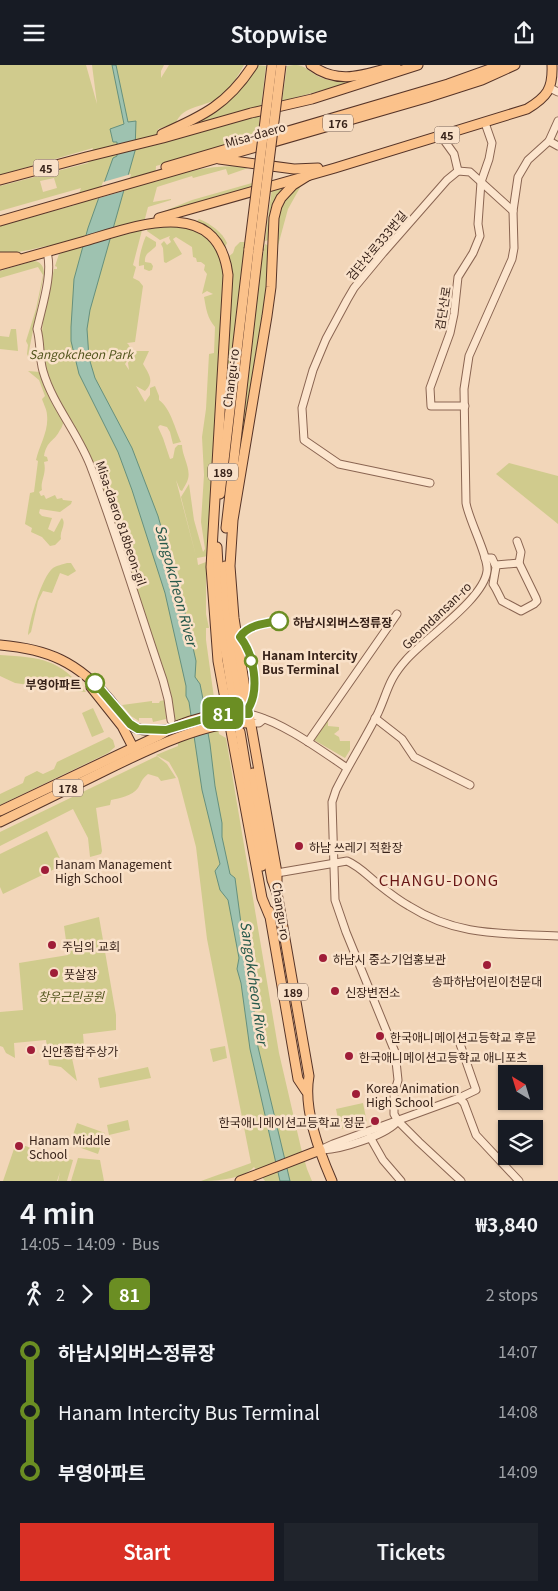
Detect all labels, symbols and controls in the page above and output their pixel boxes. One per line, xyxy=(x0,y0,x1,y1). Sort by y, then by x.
text: Stopwise xyxy=(230,17,328,49)
icon: menu xyxy=(20,19,48,47)
icon: share xyxy=(510,19,538,47)
road number: 176 xyxy=(323,114,353,131)
street label: Misa-daero xyxy=(223,117,287,151)
road number: 45 xyxy=(434,127,460,143)
road number: 45 xyxy=(34,160,58,177)
street label: 검단산로333번길 xyxy=(342,207,410,283)
street label: 검단산로 xyxy=(430,285,454,331)
park label: Sangokcheon Park xyxy=(29,345,134,362)
street label: Changu-ro xyxy=(218,348,242,408)
street label: Misa-daero 818beon-gil xyxy=(93,458,151,588)
road number: 189 xyxy=(208,463,238,481)
water label: Sangokcheon River xyxy=(151,522,203,650)
street label: Geomdansan-ro xyxy=(398,577,474,653)
marker: 하남시외버스정류장 xyxy=(269,611,289,631)
place label: 하남시외버스정류장 xyxy=(293,613,392,630)
place label: Hanam Intercity Bus Terminal xyxy=(262,646,358,677)
marker: Hanam Intercity Bus Terminal xyxy=(244,654,258,668)
marker: 부영아파트 xyxy=(85,673,105,693)
place label: 부영아파트 xyxy=(26,675,81,692)
line badge: 81 xyxy=(200,697,246,729)
text: 81 xyxy=(212,700,234,726)
road number: 178 xyxy=(53,779,83,796)
place label: 하남 쓰레기 적환장 xyxy=(309,838,403,855)
marker: 하남 쓰레기 적환장 xyxy=(293,840,305,852)
place label: Hanam Management High School xyxy=(55,855,172,886)
marker: Hanam Management High School xyxy=(39,864,51,876)
district label: CHANGU-DONG xyxy=(379,869,499,890)
street label: Changu-ro xyxy=(269,881,295,941)
water label: Sangokcheon River xyxy=(236,920,274,1049)
place label: 주님의 교회 xyxy=(62,937,120,954)
marker: 주님의 교회 xyxy=(46,939,58,951)
place label: 하남시 중소기업홍보관 xyxy=(333,950,446,967)
marker: 하남시 중소기업홍보관 xyxy=(317,952,329,964)
marker: 송파하남어린이천문대 xyxy=(481,959,493,971)
place label: 풋살장 xyxy=(64,965,97,982)
marker: 풋살장 xyxy=(48,967,60,979)
place label: 송파하남어린이천문대 xyxy=(432,972,542,989)
place label: 신장변전소 xyxy=(345,983,400,1000)
road number: 189 xyxy=(278,984,308,1001)
marker: 신장변전소 xyxy=(329,985,341,997)
park label: 창우근린공원 xyxy=(38,987,105,1004)
place label: 한국애니메이션고등학교 후문 xyxy=(390,1028,536,1045)
marker: 한국애니메이션고등학교 후문 xyxy=(374,1030,386,1042)
place label: 신안종합주상가 xyxy=(41,1042,118,1059)
marker: 신안종합주상가 xyxy=(25,1044,37,1056)
place label: 한국애니메이션고등학교 애니포츠 xyxy=(359,1048,527,1065)
marker: 한국애니메이션고등학교 애니포츠 xyxy=(343,1050,355,1062)
north arrow xyxy=(498,1065,542,1110)
map controls xyxy=(498,1065,543,1165)
place label: Korea Animation High School xyxy=(366,1079,459,1110)
marker: Korea Animation High School xyxy=(350,1088,362,1100)
place label: 한국애니메이션고등학교 정문 xyxy=(219,1113,365,1130)
marker: 한국애니메이션고등학교 정문 xyxy=(369,1115,381,1127)
button: layers xyxy=(498,1120,543,1165)
place label: Hanam Middle School xyxy=(29,1131,111,1162)
marker: Hanam Middle School xyxy=(13,1140,25,1152)
text: 4 min xyxy=(20,1192,95,1232)
text: ₩3,840 xyxy=(476,1210,538,1237)
text: 14:05 – 14:09 · Bus xyxy=(20,1231,160,1255)
icon: walk xyxy=(20,1280,48,1308)
icon: forward xyxy=(73,1280,101,1308)
text: 81 xyxy=(119,1281,140,1307)
text: 2 xyxy=(56,1282,65,1306)
text: 2 stops xyxy=(486,1282,538,1306)
text: 하남시외버스정류장 xyxy=(58,1338,215,1365)
text: 14:07 xyxy=(498,1339,538,1363)
text: Hanam Intercity Bus Terminal xyxy=(58,1398,320,1425)
text: 14:08 xyxy=(498,1399,538,1423)
text: 부영아파트 xyxy=(58,1458,145,1485)
text: 14:09 xyxy=(498,1459,538,1483)
button: Start xyxy=(20,1523,274,1581)
button: Tickets xyxy=(284,1523,538,1581)

